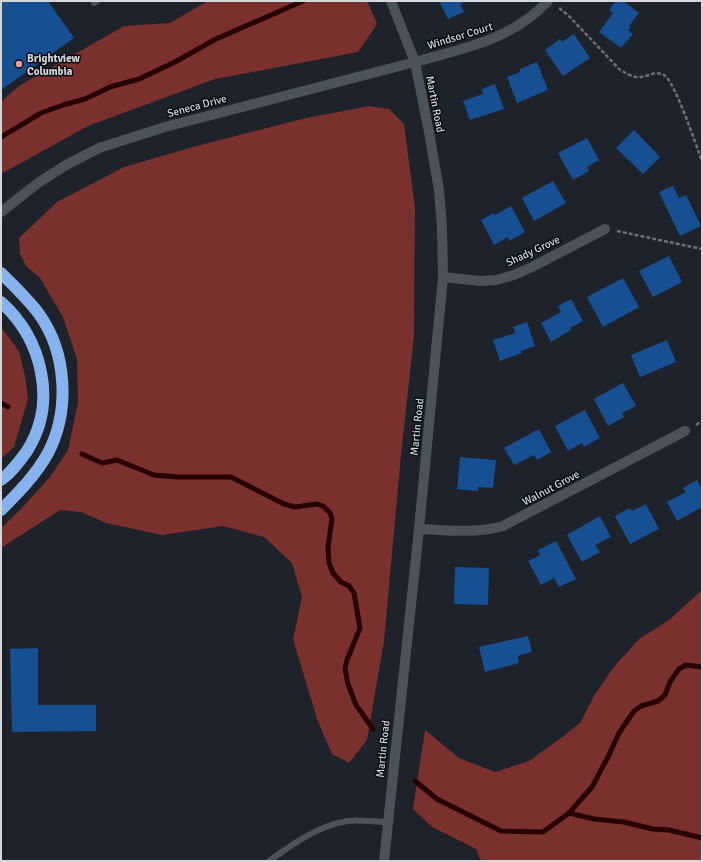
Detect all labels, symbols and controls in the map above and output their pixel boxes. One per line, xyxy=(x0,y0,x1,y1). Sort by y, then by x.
street label: Windsor Court xyxy=(426,20,494,52)
place label: Brightview Columbia xyxy=(27,52,81,78)
marker: Brightview Columbia xyxy=(14,59,24,69)
street label: Martin Road xyxy=(423,74,447,134)
street label: Seneca Drive xyxy=(166,92,228,120)
street label: Shady Grove xyxy=(504,233,562,269)
street label: Martin Road xyxy=(408,398,426,456)
street label: Walnut Grove xyxy=(520,467,582,509)
street label: Martin Road xyxy=(374,720,392,778)

